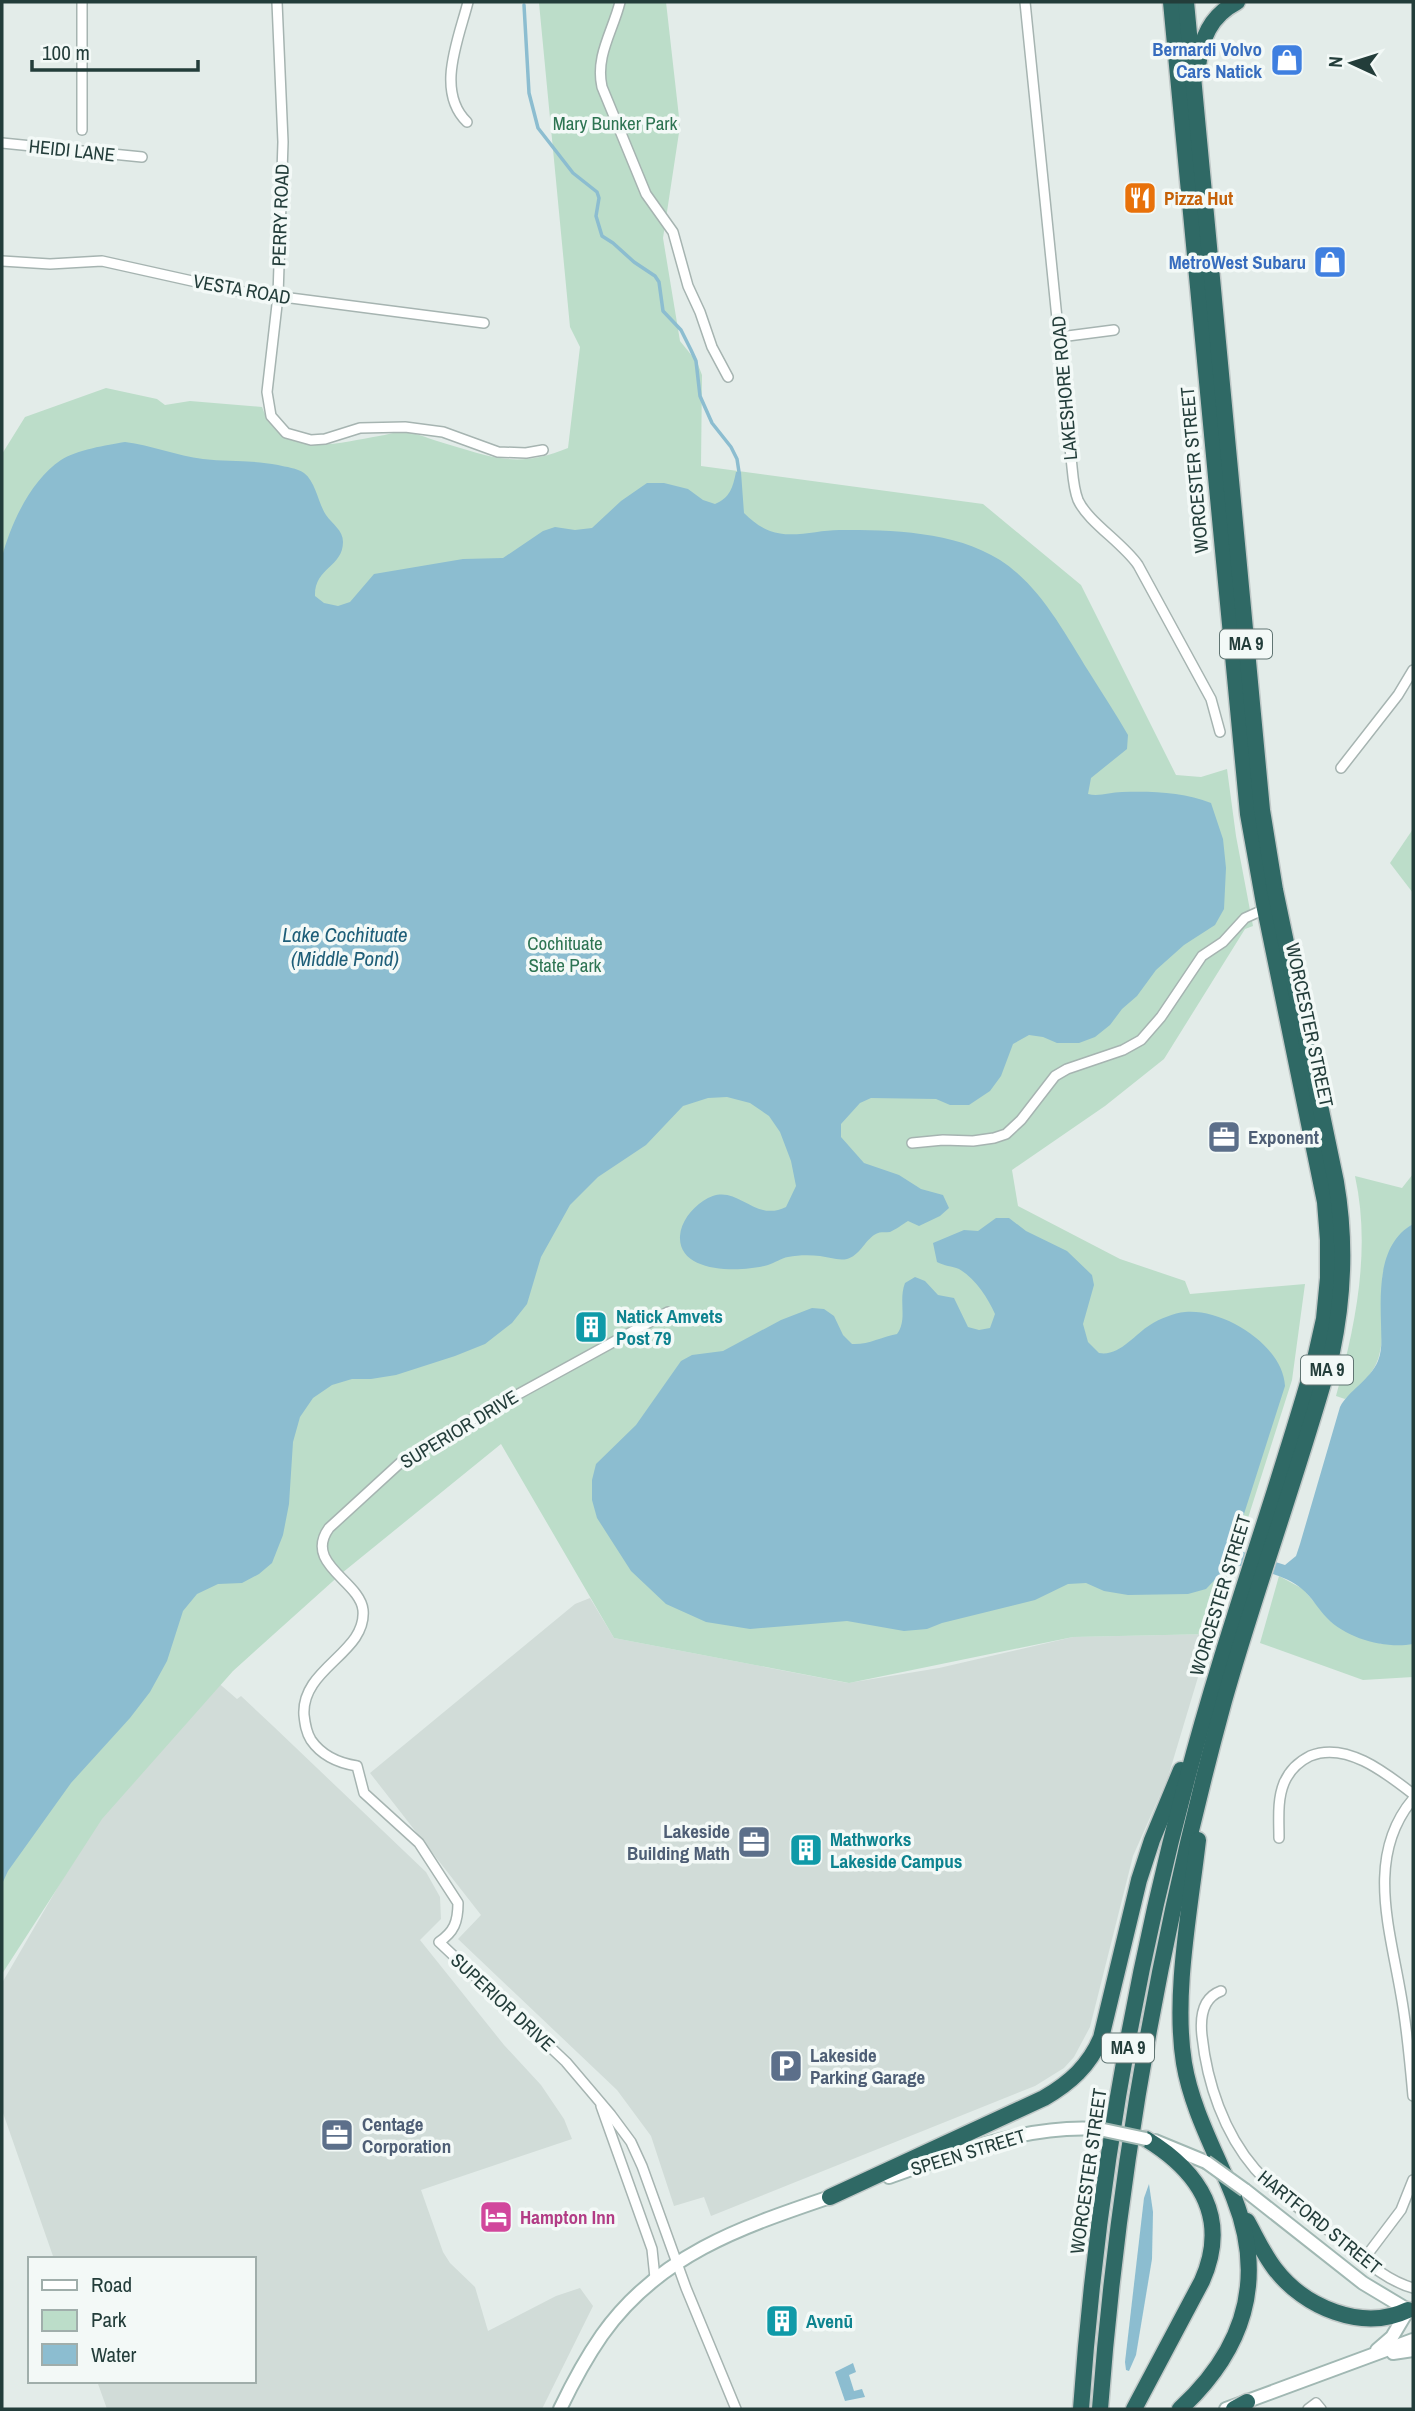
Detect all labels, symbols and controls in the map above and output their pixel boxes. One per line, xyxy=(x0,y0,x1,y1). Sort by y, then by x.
scale bar xyxy=(32,28,198,72)
north arrow xyxy=(1317,28,1387,98)
place label: Bernardi Volvo Cars Natick xyxy=(1152,36,1262,84)
text: 100 m xyxy=(42,38,90,67)
shop icon: Bernardi Volvo Cars Natick xyxy=(1268,41,1306,79)
text: N xyxy=(1322,55,1348,68)
park label: Mary Bunker Park xyxy=(553,110,678,136)
street label: HEIDI LANE xyxy=(28,133,116,167)
street label: PERRY ROAD xyxy=(265,163,295,267)
restaurant icon: Pizza Hut xyxy=(1121,179,1159,217)
place label: Pizza Hut xyxy=(1164,185,1233,211)
shop icon: MetroWest Subaru xyxy=(1311,243,1349,281)
place label: MetroWest Subaru xyxy=(1169,249,1306,275)
street label: VESTA ROAD xyxy=(191,268,293,310)
street label: LAKESHORE ROAD xyxy=(1045,315,1083,461)
street label: WORCESTER STREET xyxy=(1174,385,1214,554)
road number: MA 9 xyxy=(1220,630,1272,658)
water label: Lake Cochituate (Middle Pond) xyxy=(282,920,408,973)
park label: Cochituate State Park xyxy=(527,930,603,978)
street label: WORCESTER STREET xyxy=(1280,941,1340,1110)
office icon: Exponent xyxy=(1205,1118,1243,1156)
place label: Exponent xyxy=(1248,1124,1319,1150)
place label: Natick Amvets Post 79 xyxy=(616,1303,723,1351)
building icon: Natick Amvets Post 79 xyxy=(572,1308,610,1346)
road number: MA 9 xyxy=(1301,1356,1353,1385)
street label: SUPERIOR DRIVE xyxy=(395,1384,523,1474)
street label: WORCESTER STREET xyxy=(1183,1511,1257,1679)
place label: Lakeside Building Math xyxy=(627,1818,730,1866)
office icon: Lakeside Building Math xyxy=(735,1823,773,1861)
place label: Mathworks Lakeside Campus xyxy=(830,1826,963,1874)
building icon: Mathworks Lakeside Campus xyxy=(787,1831,825,1869)
street label: SUPERIOR DRIVE xyxy=(445,1947,561,2057)
road number: MA 9 xyxy=(1102,2034,1154,2062)
place label: Lakeside Parking Garage xyxy=(810,2042,926,2090)
parking icon: Lakeside Parking Garage xyxy=(767,2047,805,2085)
street label: WORCESTER STREET xyxy=(1064,2086,1113,2256)
place label: Centage Corporation xyxy=(362,2111,451,2159)
office icon: Centage Corporation xyxy=(318,2116,356,2154)
street label: SPEEN STREET xyxy=(907,2122,1029,2182)
street label: HARTFORD STREET xyxy=(1253,2164,1388,2280)
hotel icon: Hampton Inn xyxy=(477,2198,515,2236)
place label: Hampton Inn xyxy=(520,2204,615,2230)
legend xyxy=(28,2257,256,2383)
text: Road xyxy=(91,2270,132,2299)
building icon: Avenū xyxy=(763,2302,801,2340)
text: Park xyxy=(91,2305,127,2334)
place label: Avenū xyxy=(806,2308,853,2334)
text: Water xyxy=(91,2340,137,2369)

